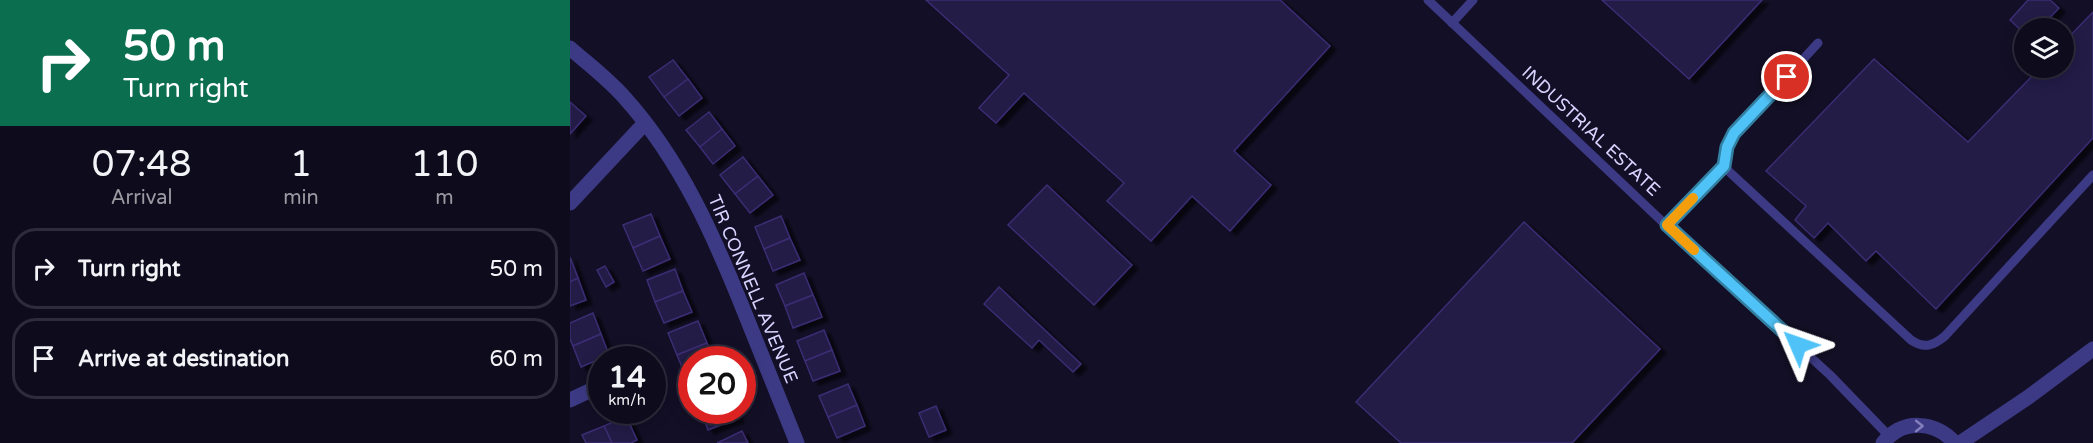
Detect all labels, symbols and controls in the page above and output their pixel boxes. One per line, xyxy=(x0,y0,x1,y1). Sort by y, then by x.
map controls xyxy=(2014,18,2074,78)
button: layers xyxy=(2014,18,2074,78)
text: 50 m xyxy=(123,21,225,72)
icon: right xyxy=(24,24,102,102)
pin xyxy=(1761,51,1812,102)
icon: arrive xyxy=(1770,60,1803,93)
street label: INDUSTRIAL ESTATE xyxy=(1517,61,1665,201)
text: Turn right xyxy=(123,72,249,105)
text: 07:48 xyxy=(92,143,192,186)
text: 1 xyxy=(290,143,312,186)
text: 110 xyxy=(410,143,478,186)
text: Arrival xyxy=(111,186,173,210)
text: min xyxy=(283,186,319,210)
text: m xyxy=(435,186,454,210)
street label: TIR CONNELL AVENUE xyxy=(703,192,803,386)
icon: right xyxy=(27,252,60,285)
text: Turn right xyxy=(78,256,180,282)
text: 50 m xyxy=(489,256,543,282)
position arrow xyxy=(1766,313,1830,377)
icon: arrive xyxy=(27,342,60,375)
text: Arrive at destination xyxy=(78,346,289,372)
text: 60 m xyxy=(489,346,543,372)
speed limit sign: 20 xyxy=(678,346,756,424)
text: 14 xyxy=(608,359,646,396)
text: km/h xyxy=(608,391,646,409)
one-way arrow xyxy=(1914,420,1923,432)

